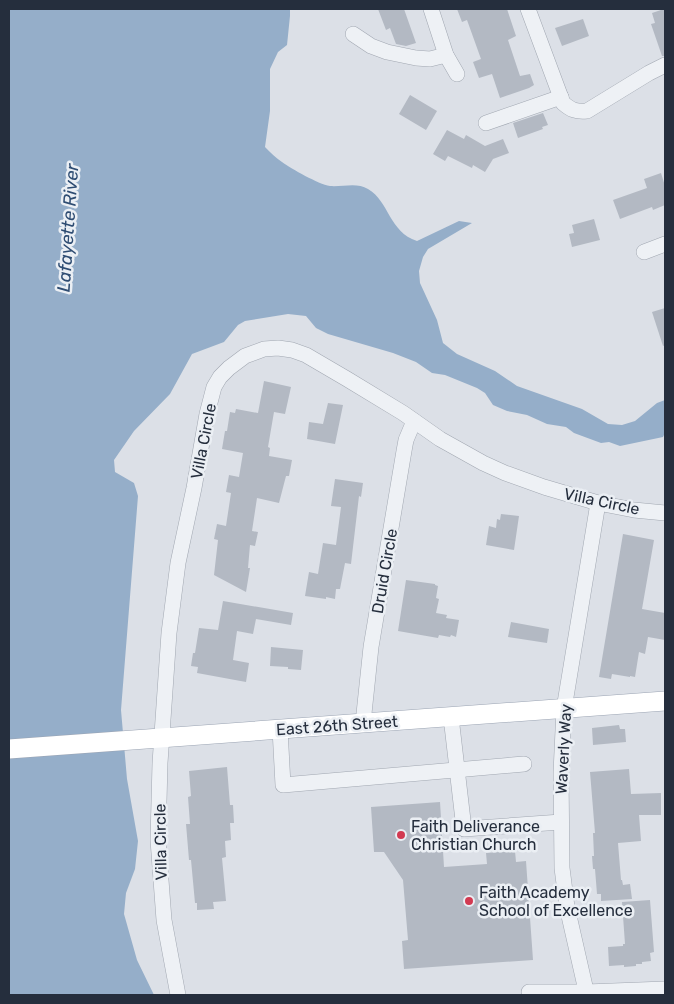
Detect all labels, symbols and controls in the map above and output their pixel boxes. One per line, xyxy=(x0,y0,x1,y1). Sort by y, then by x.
water label: Lafayette River xyxy=(53,162,84,293)
street label: Villa Circle xyxy=(187,401,220,481)
street label: Villa Circle xyxy=(562,484,642,519)
street label: Druid Circle xyxy=(368,527,401,615)
street label: Waverly Way xyxy=(552,703,575,795)
street label: East 26th Street xyxy=(275,712,399,739)
street label: Villa Circle xyxy=(150,803,171,881)
place label: Faith Deliverance Christian Church xyxy=(411,817,540,854)
marker: Faith Deliverance Christian Church xyxy=(395,829,407,841)
place label: Faith Academy School of Excellence xyxy=(479,883,633,920)
marker: Faith Academy School of Excellence xyxy=(463,895,475,907)

